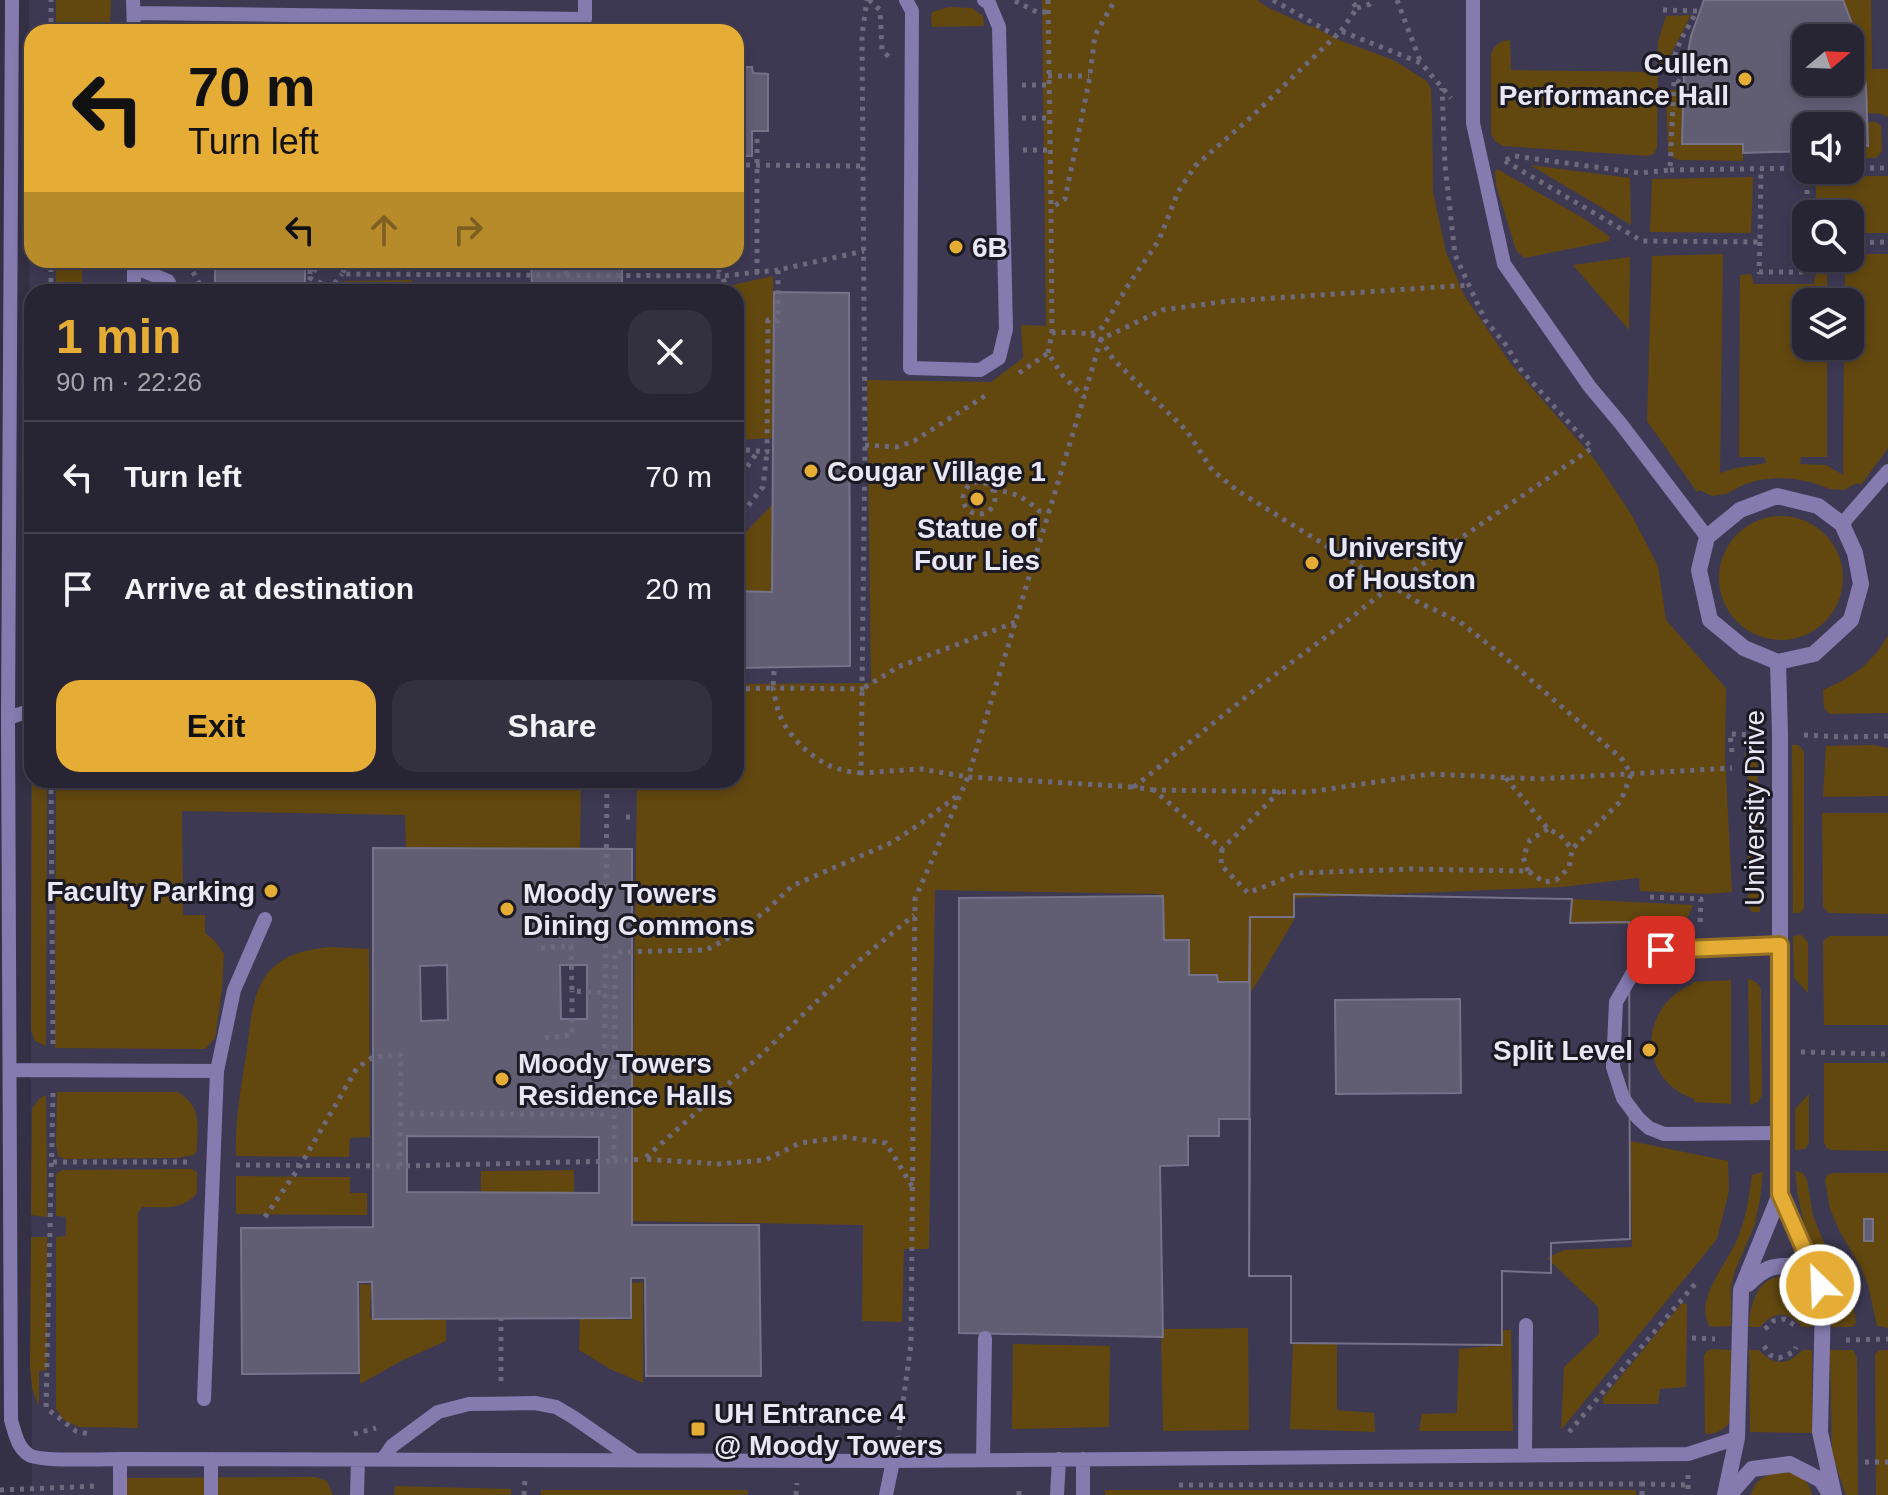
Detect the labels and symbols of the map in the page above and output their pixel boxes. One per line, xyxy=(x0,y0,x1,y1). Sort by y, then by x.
north arrow xyxy=(1792,24,1864,96)
place label: Cullen Performance Hall xyxy=(1499,48,1729,111)
marker: Cullen Performance Hall xyxy=(1736,70,1754,88)
place label: 6B xyxy=(972,232,1008,263)
marker: 6B xyxy=(947,238,965,256)
place label: Cougar Village 1 xyxy=(827,456,1046,487)
marker: Cougar Village 1 xyxy=(802,462,820,480)
marker: Statue of Four Lies xyxy=(968,490,986,508)
place label: Statue of Four Lies xyxy=(914,513,1040,576)
place label: University of Houston xyxy=(1328,532,1476,595)
marker: University of Houston xyxy=(1303,554,1321,572)
street label: University Drive xyxy=(1739,710,1770,906)
place label: Faculty Parking xyxy=(46,876,255,907)
place label: Moody Towers Dining Commons xyxy=(523,878,755,941)
marker: Faculty Parking xyxy=(262,882,280,900)
marker: Moody Towers Dining Commons xyxy=(498,900,516,918)
pin xyxy=(1627,916,1695,984)
place label: Split Level xyxy=(1493,1035,1633,1066)
marker: Split Level xyxy=(1640,1041,1658,1059)
place label: Moody Towers Residence Halls xyxy=(518,1048,733,1111)
marker: Moody Towers Residence Halls xyxy=(493,1070,511,1088)
position arrow xyxy=(1778,1243,1862,1327)
place label: UH Entrance 4 @ Moody Towers xyxy=(714,1398,943,1461)
marker: UH Entrance 4 @ Moody Towers xyxy=(689,1420,707,1438)

